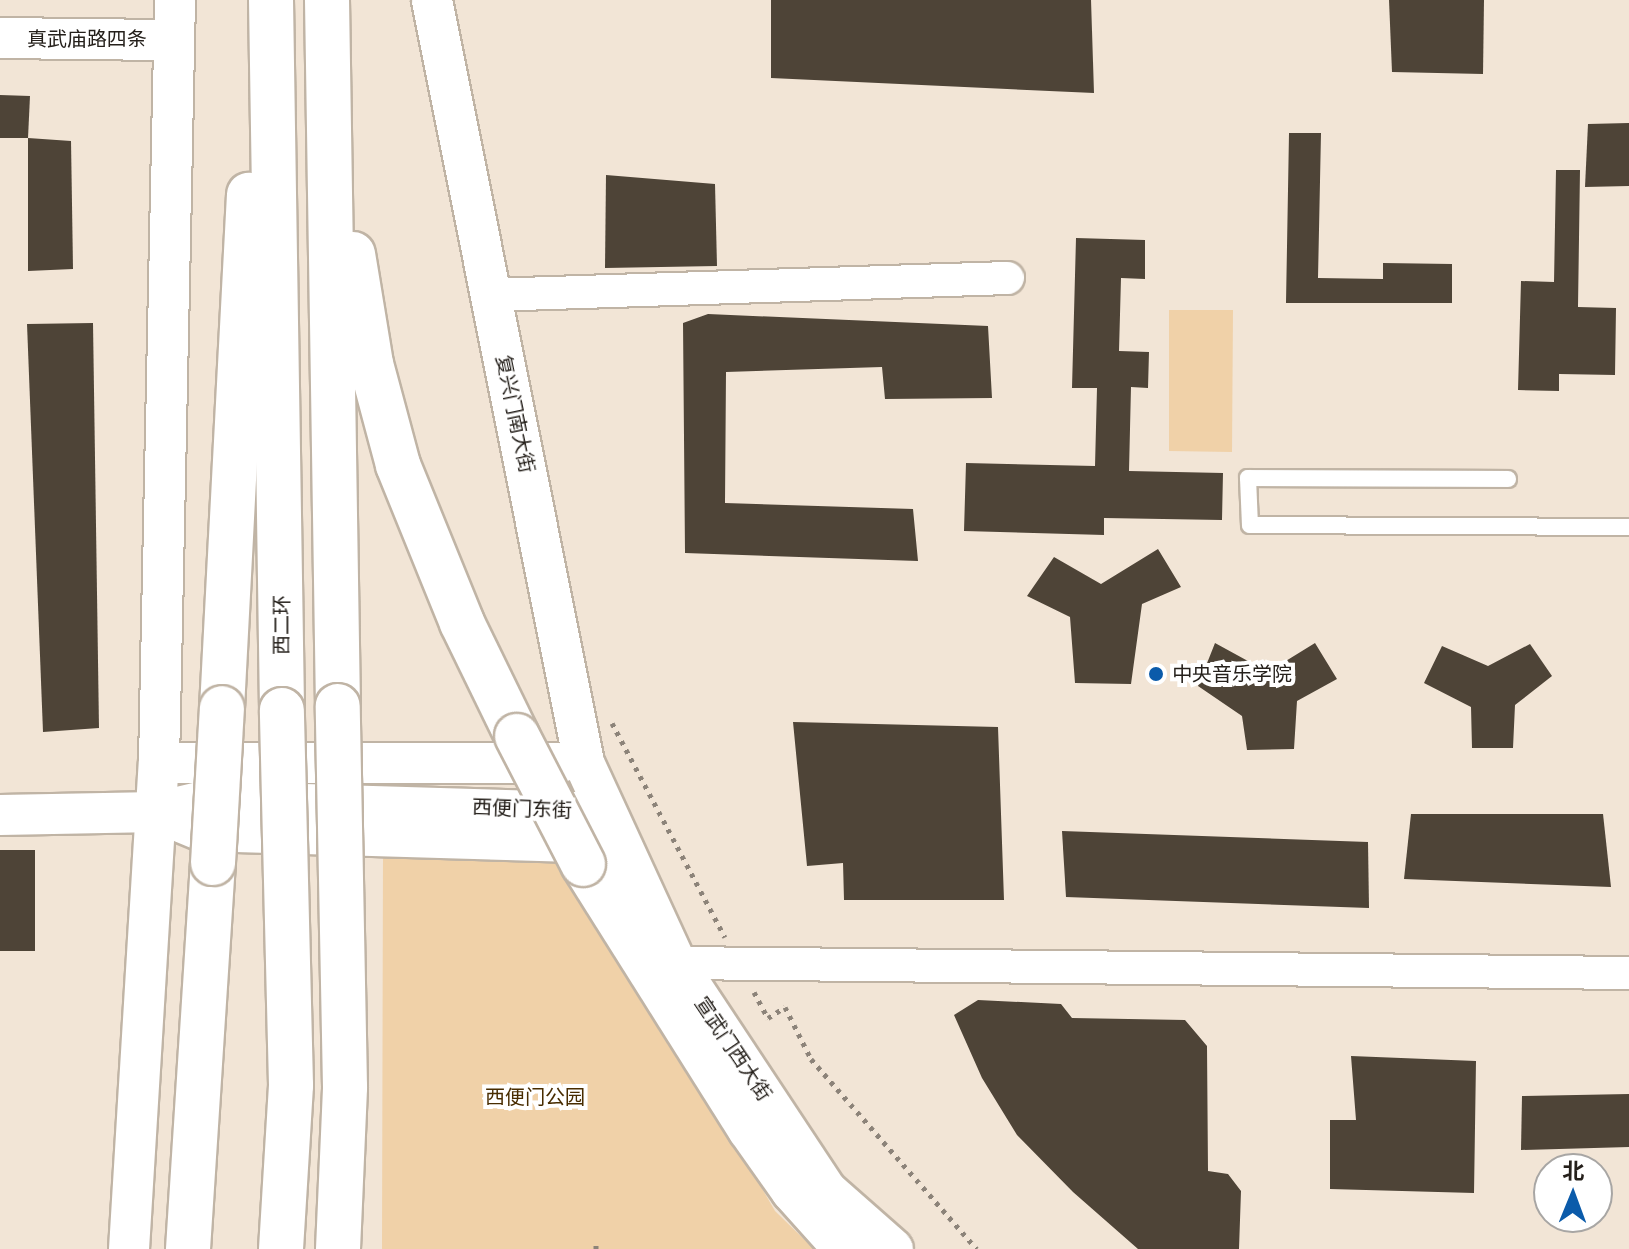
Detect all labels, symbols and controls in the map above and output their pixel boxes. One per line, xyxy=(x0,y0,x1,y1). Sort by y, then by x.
street label: 真武庙路四条 xyxy=(27,27,147,51)
street label: 复兴门南大街 xyxy=(491,353,539,475)
street label: 西二环 xyxy=(270,595,294,655)
place label: 中央音乐学院 xyxy=(1172,662,1292,686)
marker: 中央音乐学院 xyxy=(1147,665,1165,683)
street label: 西便门东街 xyxy=(472,795,572,823)
street label: 宣武门西大街 xyxy=(690,993,776,1105)
park label: 西便门公园 xyxy=(485,1085,585,1109)
north arrow xyxy=(1533,1153,1613,1233)
text: 北 xyxy=(1562,1157,1585,1185)

